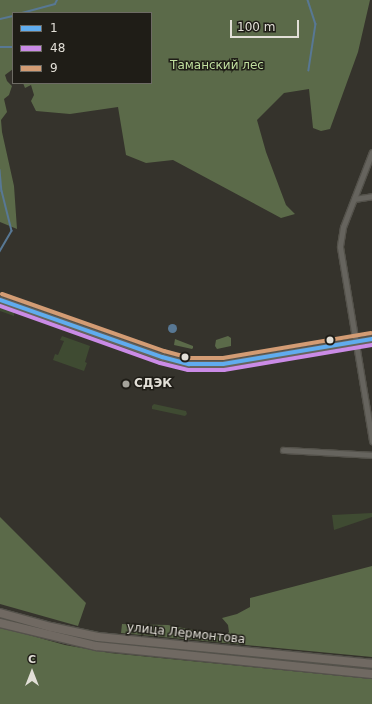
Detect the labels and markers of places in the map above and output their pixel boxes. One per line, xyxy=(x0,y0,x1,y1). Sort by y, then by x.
unlabelled marker xyxy=(325,335,335,345)
unlabelled marker xyxy=(180,352,190,362)
place label: СДЭК xyxy=(134,377,172,391)
marker: СДЭК xyxy=(121,379,131,389)

